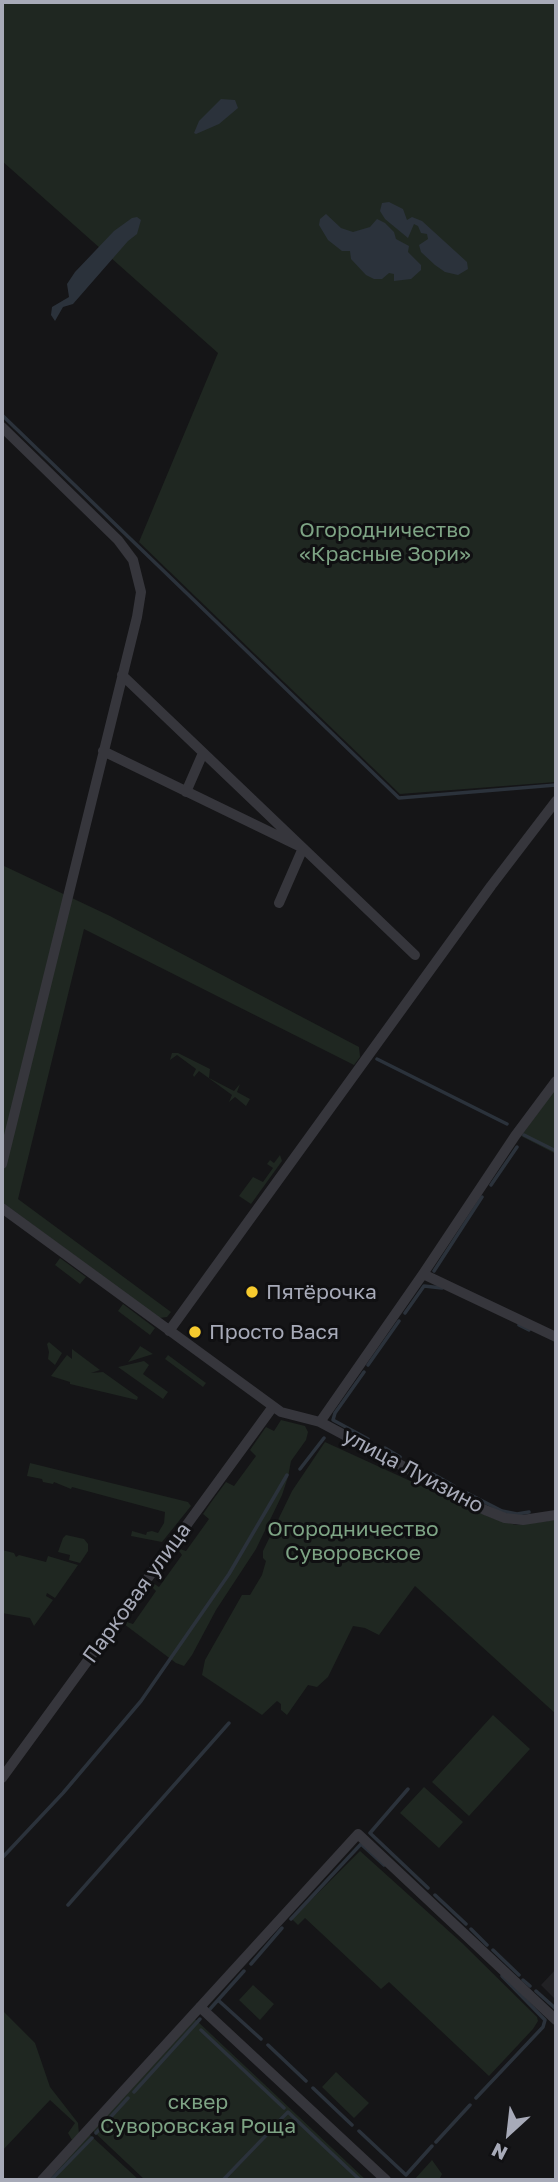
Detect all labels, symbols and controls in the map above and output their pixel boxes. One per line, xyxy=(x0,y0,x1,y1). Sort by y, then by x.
park label: Огородничество «Красные Зори» xyxy=(299,517,471,567)
place label: Пятёрочка xyxy=(266,1279,377,1305)
marker: Пятёрочка xyxy=(244,1284,260,1300)
place label: Просто Вася xyxy=(209,1319,339,1345)
marker: Просто Вася xyxy=(187,1324,203,1340)
street label: улица Луизино xyxy=(338,1423,488,1519)
park label: Огородничество Суворовское xyxy=(267,1516,439,1566)
street label: Парковая улица xyxy=(78,1518,196,1668)
park label: сквер Суворовская Роща xyxy=(100,2089,296,2139)
north arrow xyxy=(474,2098,544,2168)
text: N xyxy=(488,2139,511,2166)

